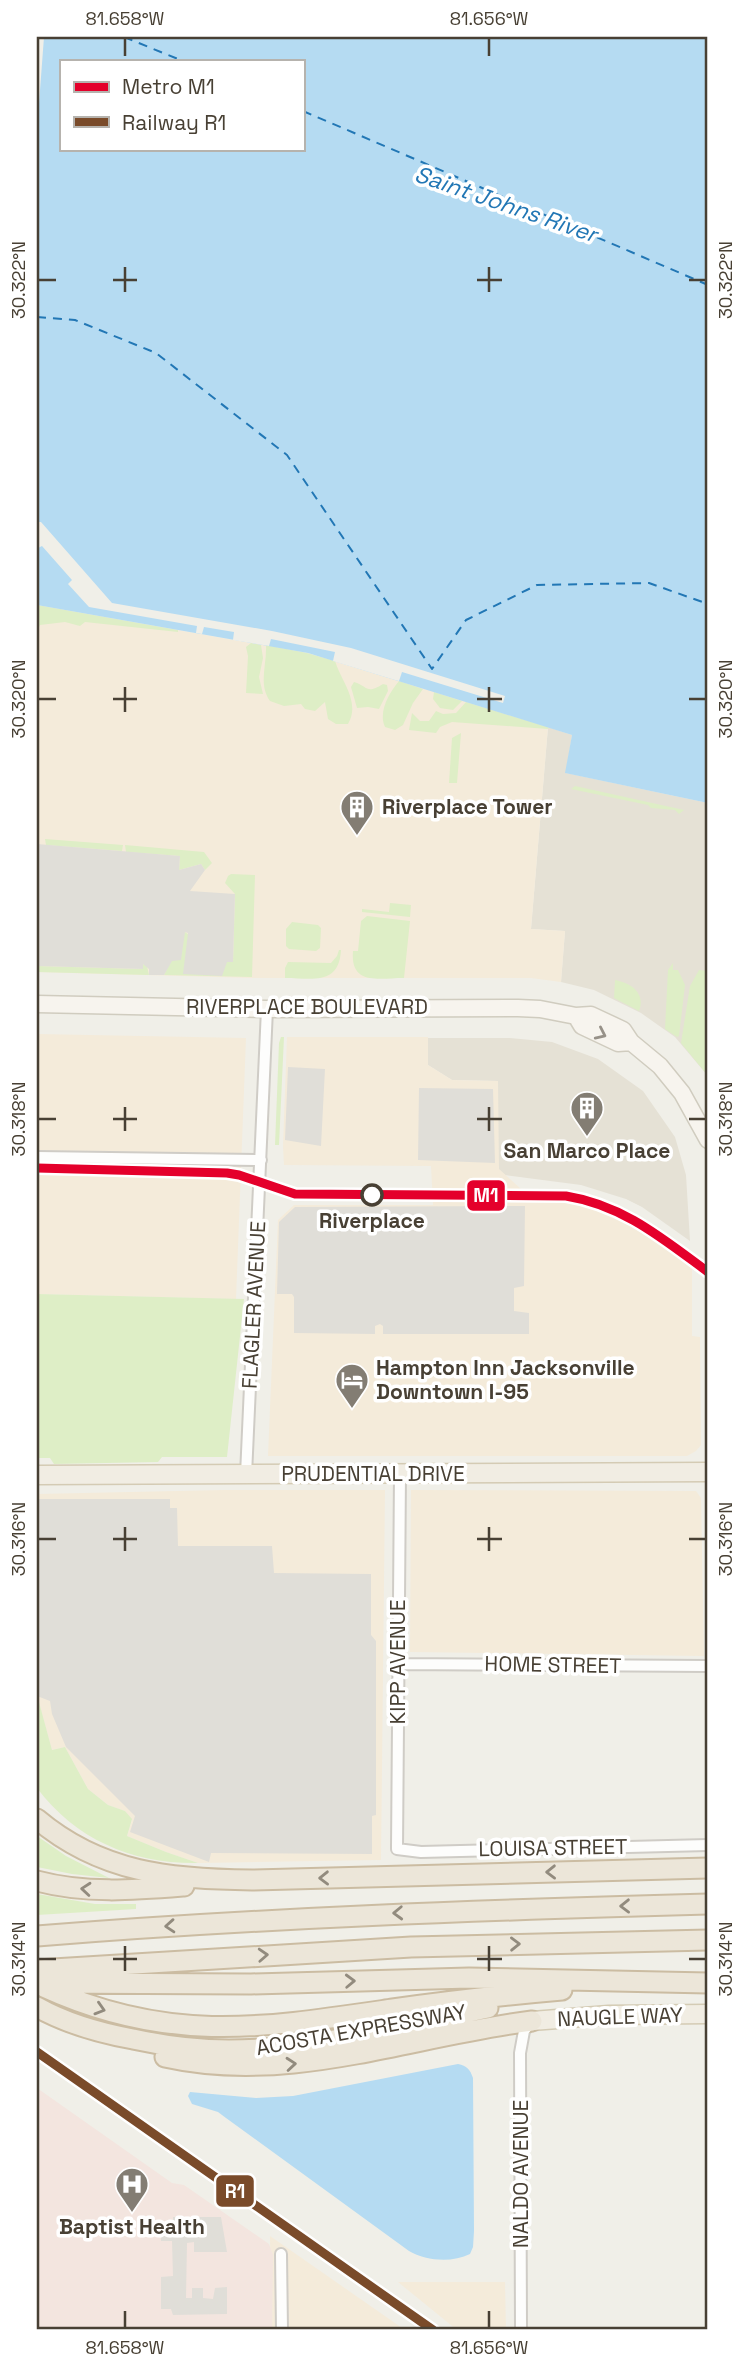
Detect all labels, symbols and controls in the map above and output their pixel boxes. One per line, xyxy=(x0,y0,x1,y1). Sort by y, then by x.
text: 81.658°W xyxy=(86,7,165,30)
text: 81.656°W xyxy=(450,7,529,30)
legend xyxy=(60,60,304,150)
text: Metro M1 xyxy=(122,73,215,100)
text: Railway R1 xyxy=(122,109,226,136)
water label: Saint Johns River xyxy=(411,159,603,250)
text: 30.322°N xyxy=(7,241,30,319)
text: 30.322°N xyxy=(714,241,737,319)
text: 30.320°N xyxy=(7,660,30,738)
text: 30.320°N xyxy=(714,660,737,738)
building icon: Riverplace Tower xyxy=(338,788,376,837)
place label: Riverplace Tower xyxy=(382,793,553,820)
street label: RIVERPLACE BOULEVARD xyxy=(186,993,428,1020)
one-way arrow xyxy=(594,1026,606,1040)
text: 30.318°N xyxy=(7,1082,30,1156)
text: 30.318°N xyxy=(714,1082,737,1156)
building icon: San Marco Place xyxy=(568,1089,606,1138)
place label: San Marco Place xyxy=(504,1137,670,1164)
line badge: M1 xyxy=(466,1179,506,1212)
text: M1 xyxy=(473,1183,499,1208)
marker: Riverplace xyxy=(361,1184,383,1206)
place label: Riverplace xyxy=(319,1207,425,1234)
street label: FLAGLER AVENUE xyxy=(236,1220,271,1390)
place label: Hampton Inn Jacksonville Downtown I-95 xyxy=(376,1354,635,1405)
hotel icon: Hampton Inn Jacksonville Downtown I-95 xyxy=(333,1361,371,1410)
street label: PRUDENTIAL DRIVE xyxy=(281,1460,465,1487)
text: 30.316°N xyxy=(7,1502,30,1576)
text: 30.316°N xyxy=(714,1502,737,1576)
street label: KIPP AVENUE xyxy=(384,1600,411,1725)
street label: HOME STREET xyxy=(484,1650,622,1679)
street label: LOUISA STREET xyxy=(478,1833,628,1862)
one-way arrow xyxy=(545,1865,556,1880)
one-way arrow xyxy=(318,1871,329,1886)
one-way arrow xyxy=(80,1882,91,1897)
one-way arrow xyxy=(619,1898,630,1913)
one-way arrow xyxy=(392,1905,403,1920)
one-way arrow xyxy=(165,1918,176,1933)
text: 30.314°N xyxy=(7,1922,30,1996)
text: 30.314°N xyxy=(714,1922,737,1996)
one-way arrow xyxy=(510,1936,521,1952)
one-way arrow xyxy=(258,1947,269,1962)
one-way arrow xyxy=(345,1974,356,1989)
street label: ACOSTA EXPRESSWAY xyxy=(254,1998,468,2061)
one-way arrow xyxy=(93,2001,106,2015)
street label: NAUGLE WAY xyxy=(557,2001,683,2032)
one-way arrow xyxy=(286,2057,297,2072)
street label: NALDO AVENUE xyxy=(507,2100,534,2248)
hospital icon: Baptist Health xyxy=(113,2165,151,2214)
line badge: R1 xyxy=(215,2174,255,2208)
text: R1 xyxy=(225,2179,245,2204)
place label: Baptist Health xyxy=(59,2213,205,2240)
text: 81.658°W xyxy=(86,2336,165,2359)
text: 81.656°W xyxy=(450,2336,529,2359)

